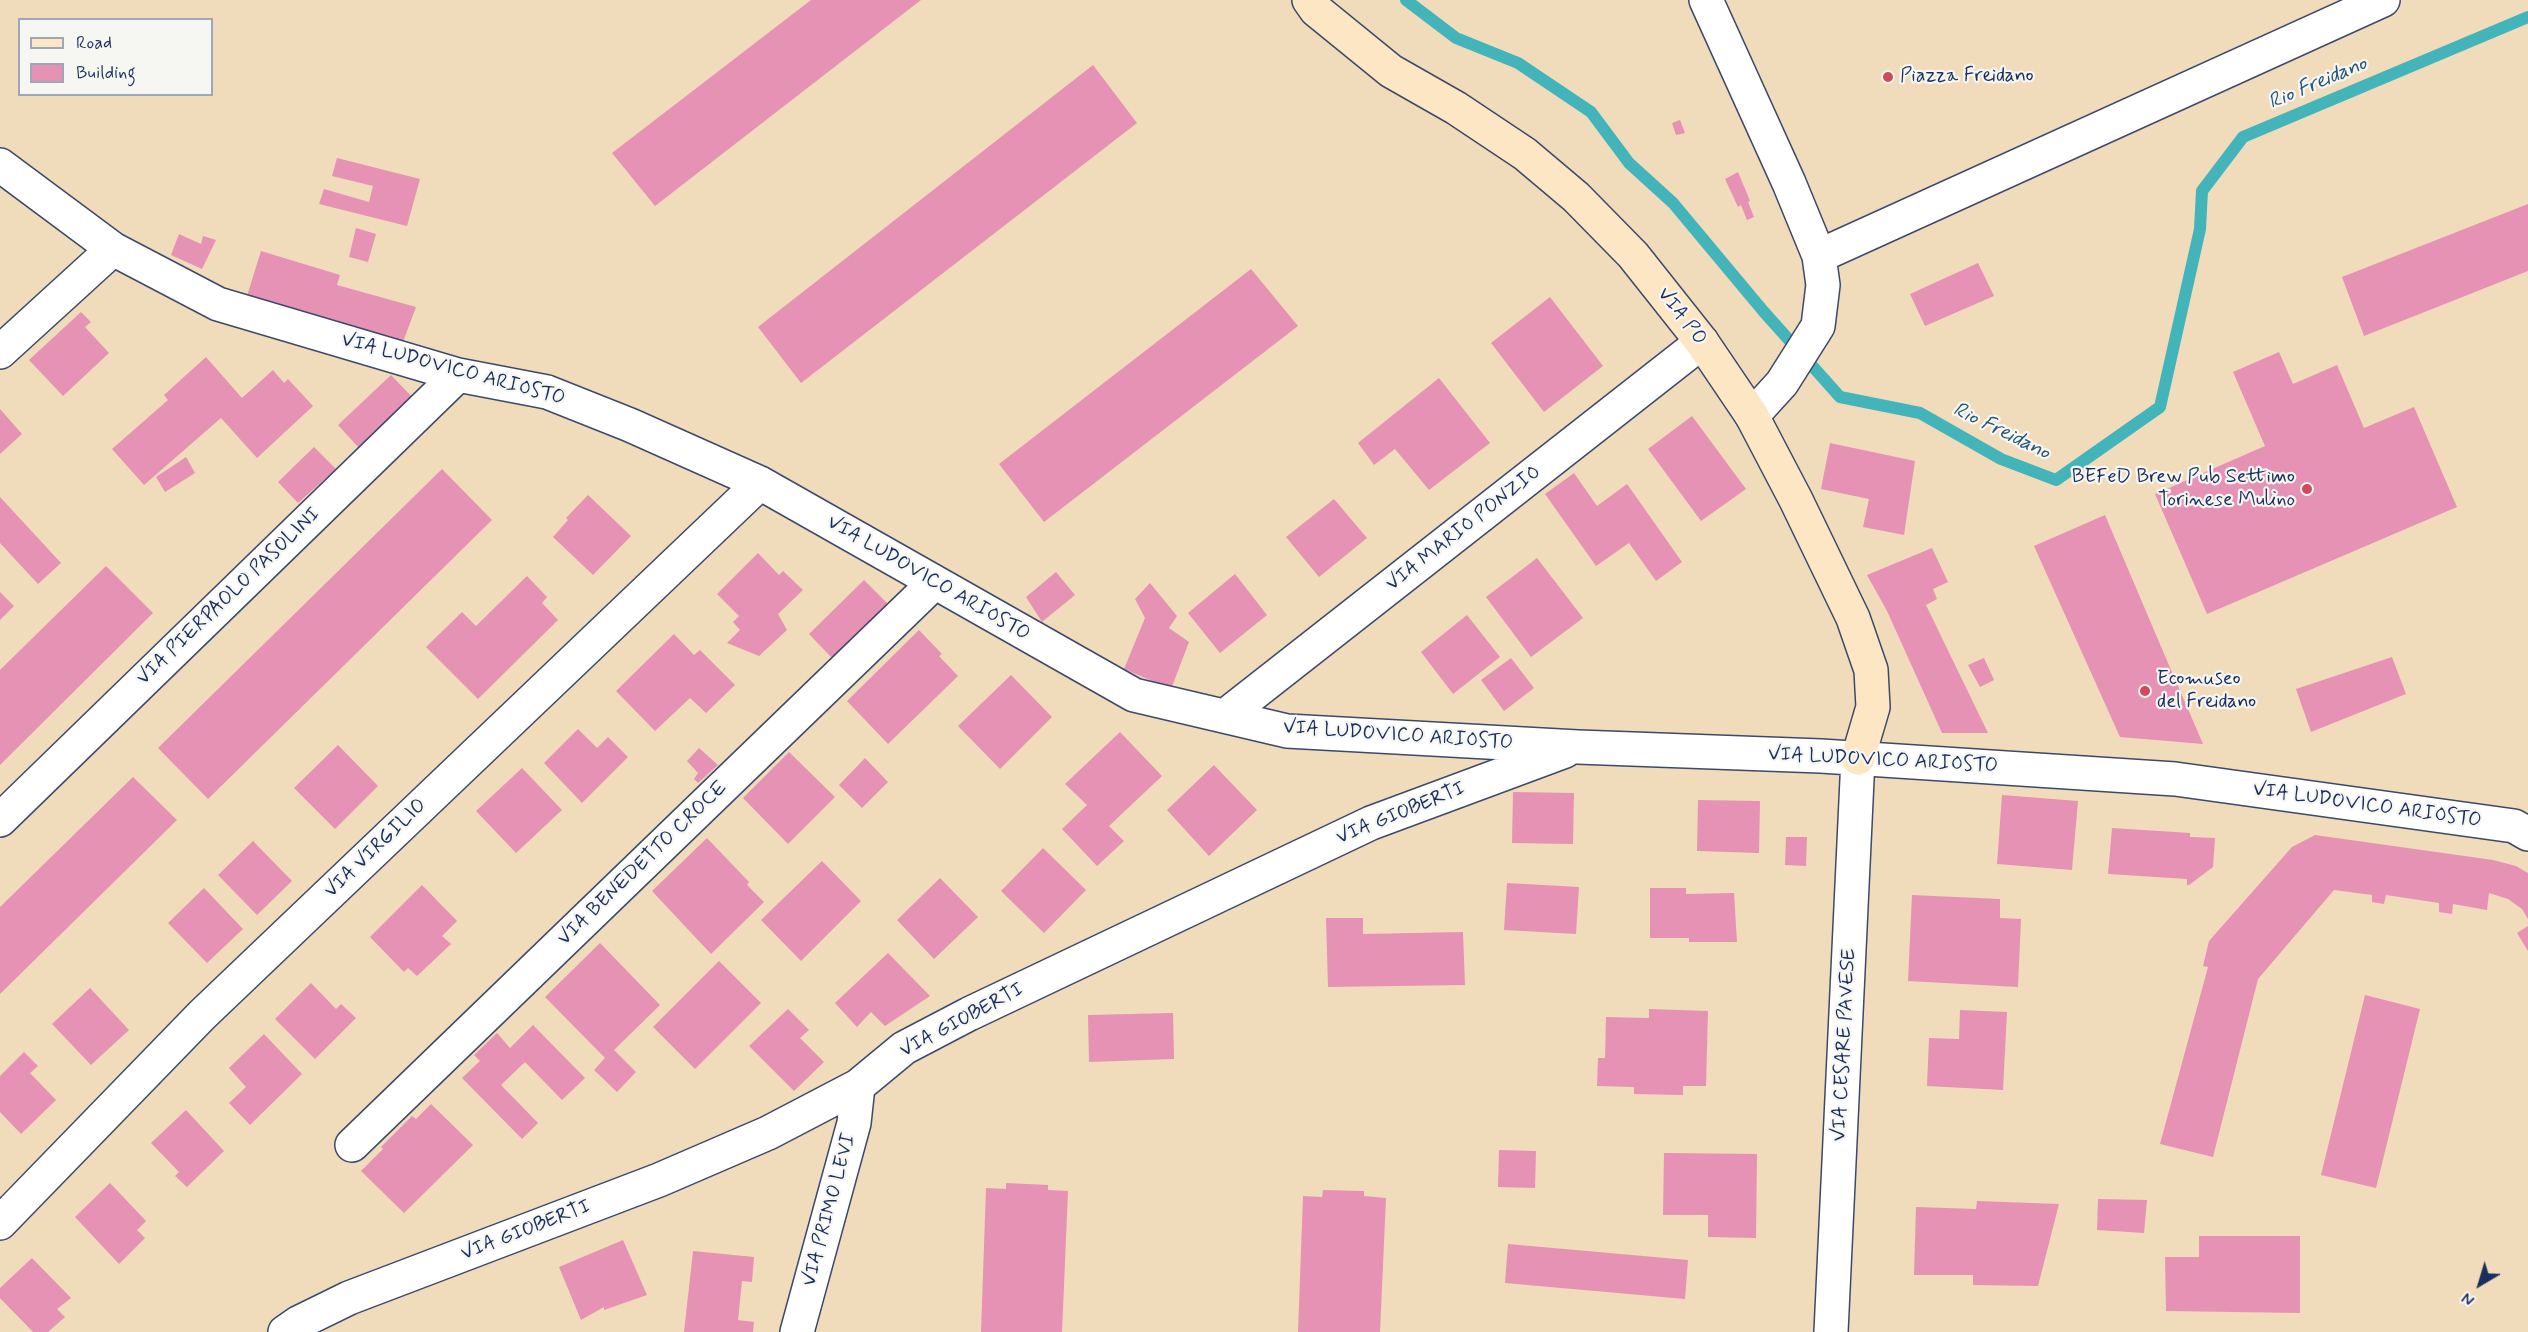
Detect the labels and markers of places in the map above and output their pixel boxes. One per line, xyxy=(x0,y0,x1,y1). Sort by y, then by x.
place label: Piazza Freidano xyxy=(1900,65,2034,89)
marker: Piazza Freidano xyxy=(1881,70,1895,84)
place label: BEFeD Brew Pub Settimo Torinese Mulino xyxy=(2072,466,2295,513)
marker: BEFeD Brew Pub Settimo Torinese Mulino xyxy=(2300,482,2314,496)
place label: Ecomuseo del Freidano xyxy=(2157,668,2256,715)
marker: Ecomuseo del Freidano xyxy=(2138,684,2152,698)

